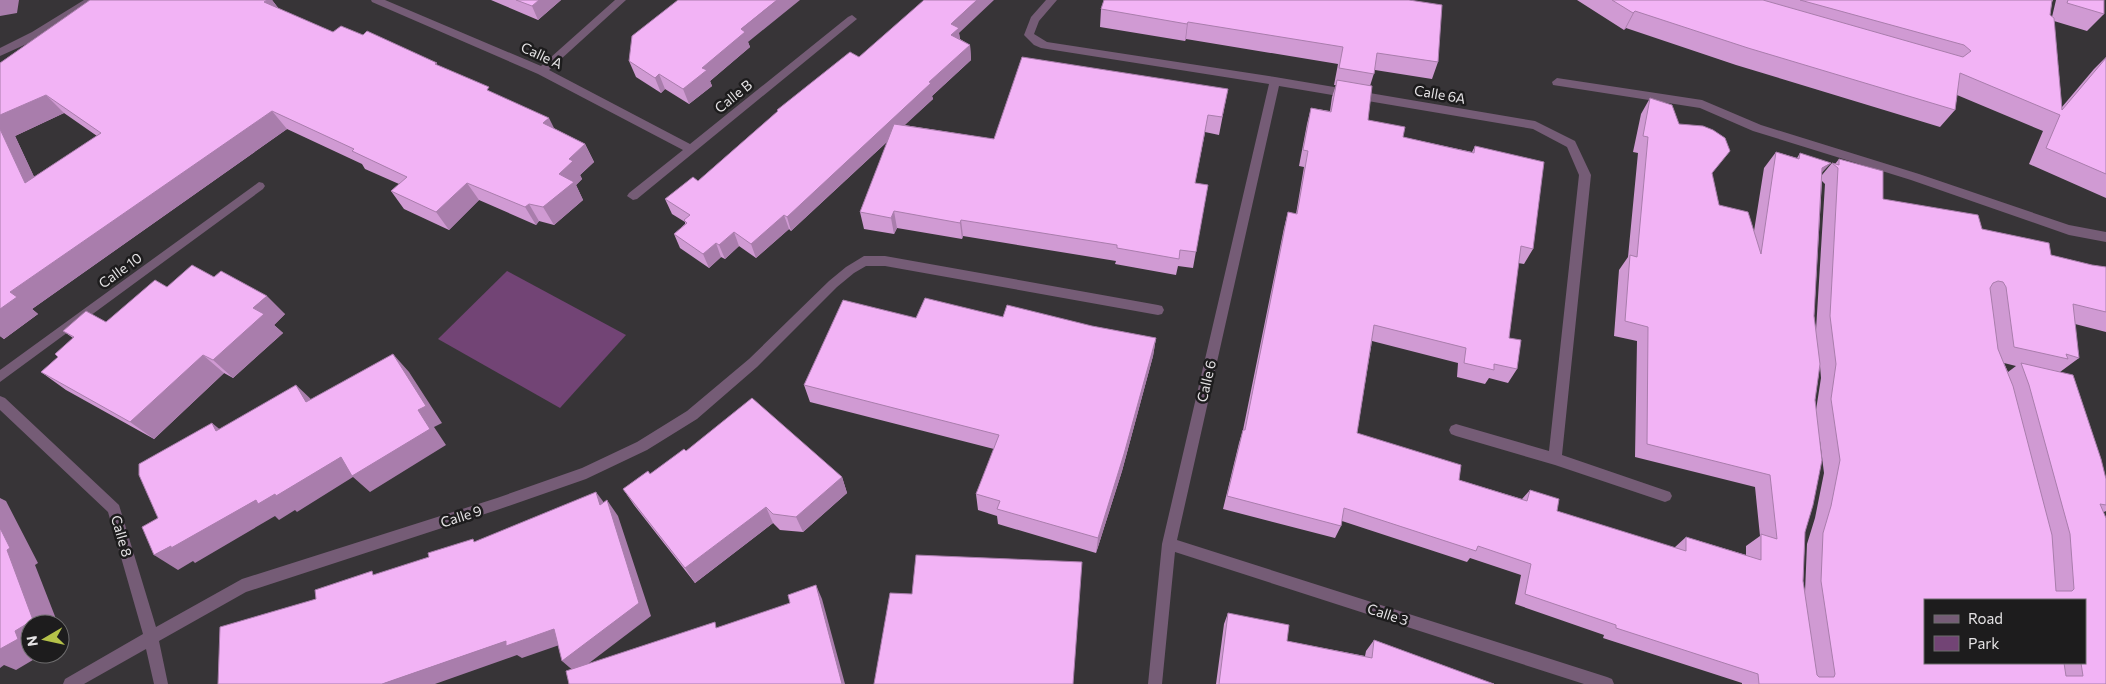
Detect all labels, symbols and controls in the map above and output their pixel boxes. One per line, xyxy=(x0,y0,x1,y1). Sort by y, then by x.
street label: Calle A xyxy=(519,38,566,72)
street label: Calle B xyxy=(711,76,755,116)
street label: Calle 6A xyxy=(1413,81,1467,107)
street label: Calle 10 xyxy=(95,249,145,291)
street label: Calle 6 xyxy=(1193,358,1219,404)
street label: Calle 9 xyxy=(438,501,484,531)
street label: Calle 8 xyxy=(108,513,136,559)
street label: Calle 3 xyxy=(1365,599,1411,629)
legend xyxy=(1924,599,2086,664)
text: Road xyxy=(1968,609,2003,627)
north arrow xyxy=(20,614,70,664)
text: Park xyxy=(1968,634,1999,652)
text: N xyxy=(22,635,41,648)

